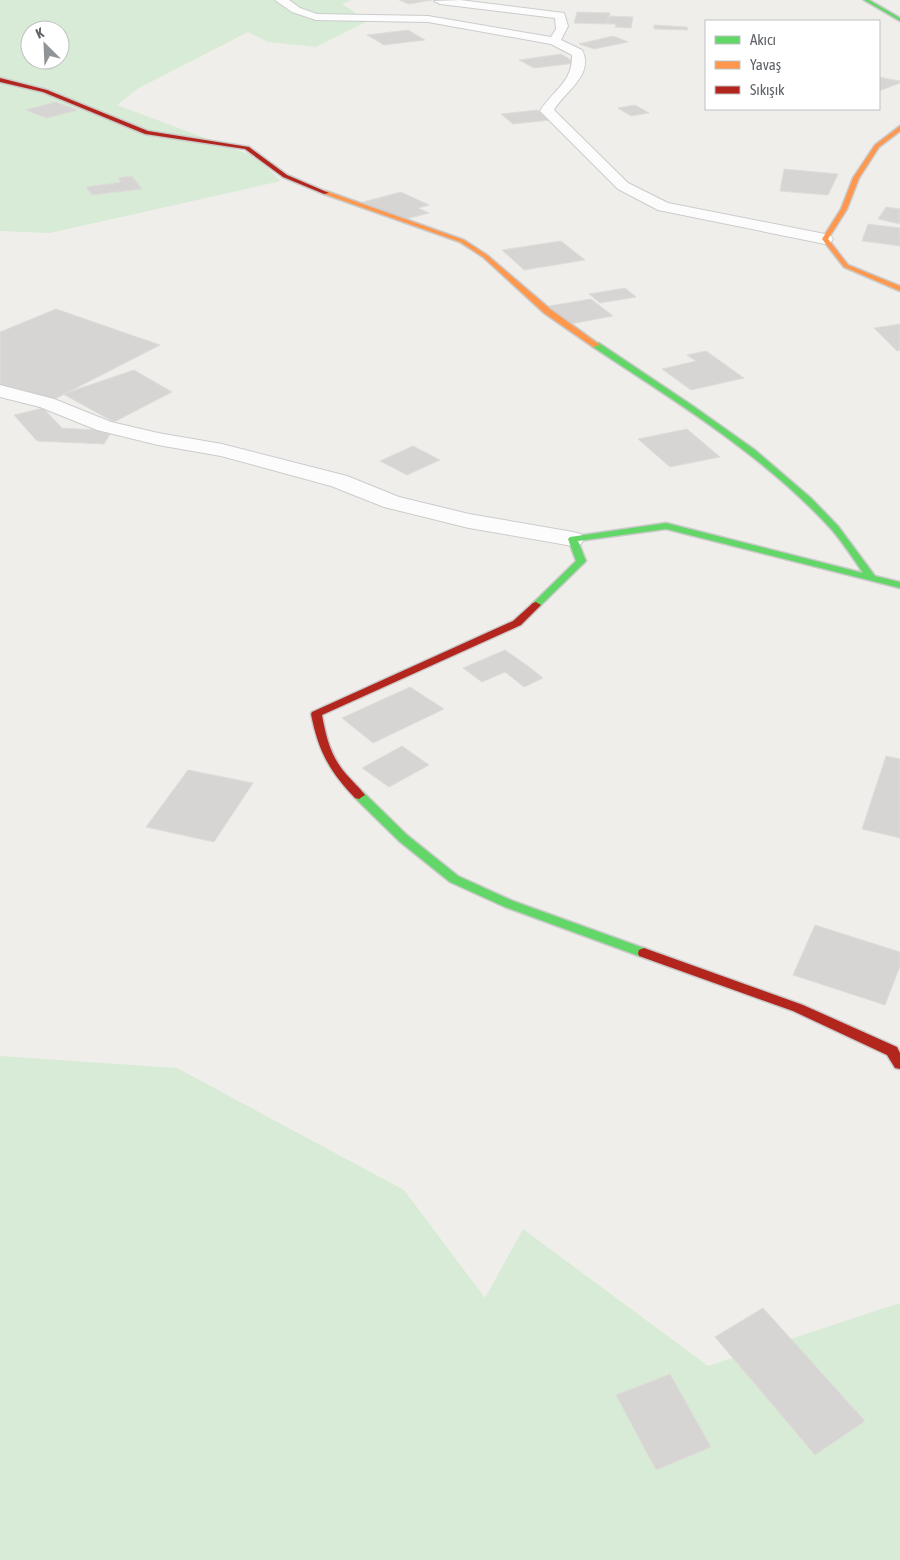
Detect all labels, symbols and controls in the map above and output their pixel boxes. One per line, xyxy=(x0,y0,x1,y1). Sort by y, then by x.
north arrow xyxy=(20,20,70,70)
legend xyxy=(705,20,880,110)
text: K xyxy=(33,24,46,42)
text: Akıcı xyxy=(750,31,776,48)
text: Yavaş xyxy=(750,56,781,73)
text: Sıkışık xyxy=(750,81,785,98)

